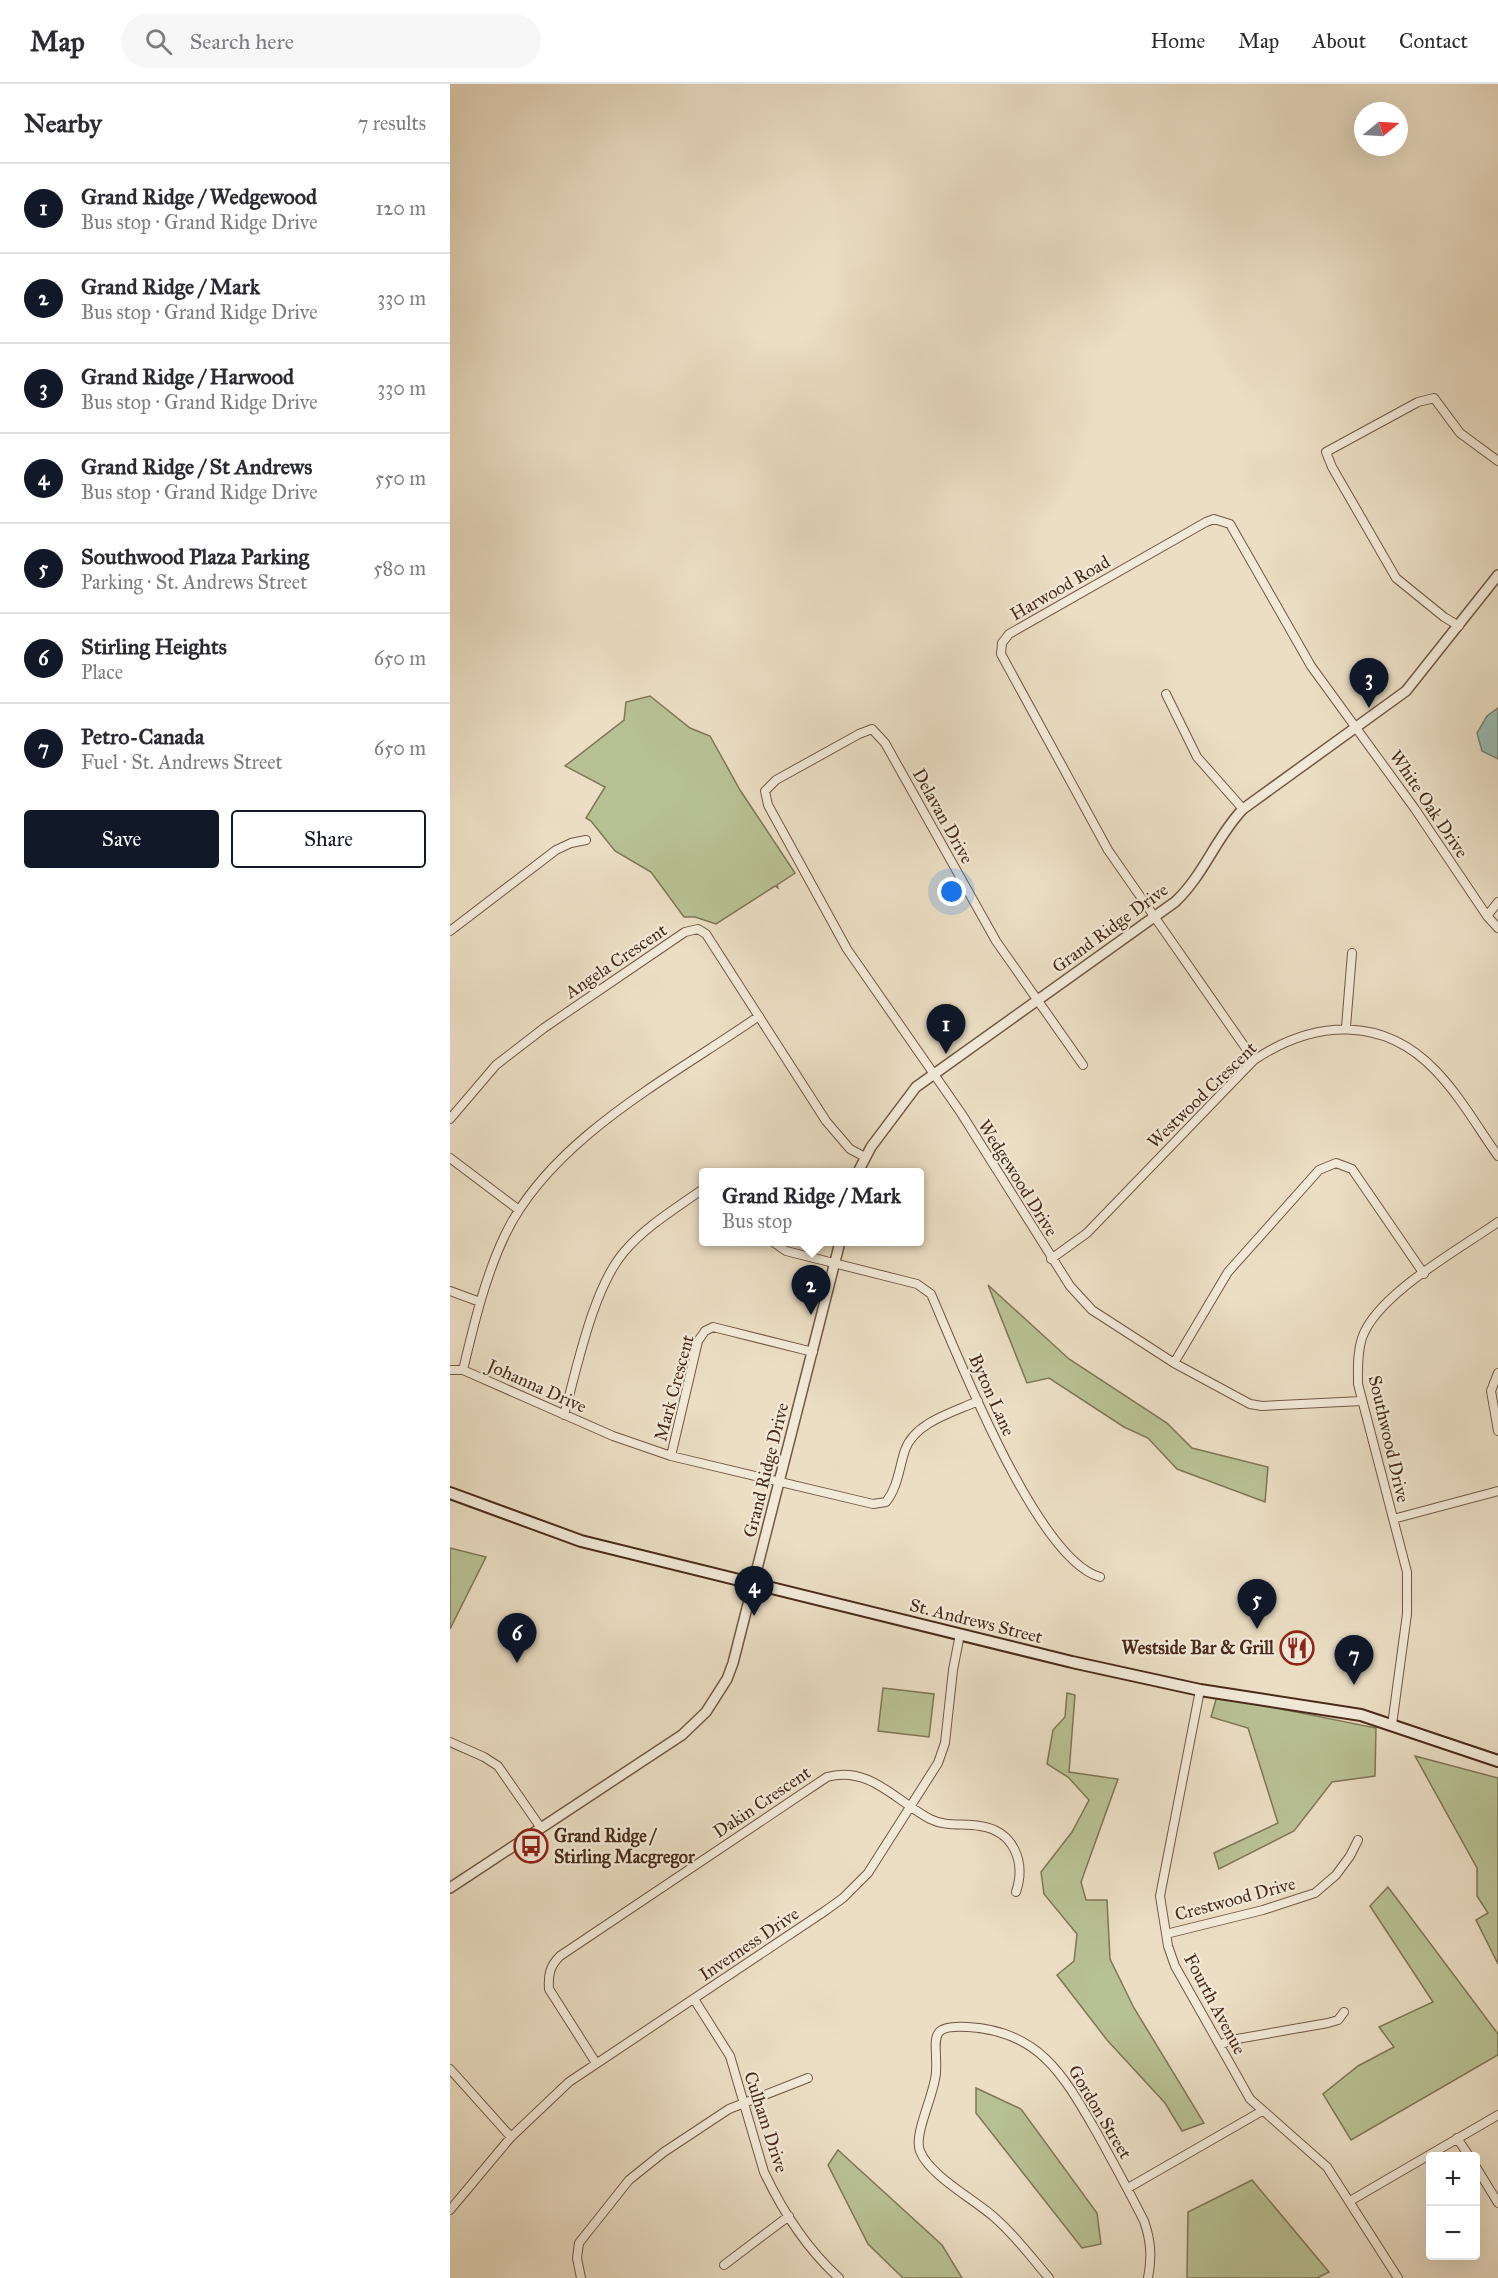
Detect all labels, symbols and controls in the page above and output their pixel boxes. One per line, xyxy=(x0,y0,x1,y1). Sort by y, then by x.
search box xyxy=(121,14,541,68)
text: Map xyxy=(30,24,85,59)
icon: search xyxy=(142,25,175,58)
text: Search here xyxy=(190,28,294,55)
text: Home xyxy=(1150,28,1205,54)
text: Map xyxy=(1238,28,1279,54)
text: About xyxy=(1312,28,1366,54)
text: Contact xyxy=(1399,28,1468,54)
north arrow xyxy=(1354,102,1408,156)
text: Nearby xyxy=(24,107,102,139)
text: 7 results xyxy=(358,111,426,135)
text: Grand Ridge / Wedgewood xyxy=(81,183,317,210)
text: 1 xyxy=(40,196,47,220)
text: 120 m xyxy=(375,196,426,220)
text: Bus stop · Grand Ridge Drive xyxy=(81,210,318,234)
text: Grand Ridge / Mark xyxy=(81,273,260,300)
text: 2 xyxy=(39,286,48,310)
text: 330 m xyxy=(377,286,426,310)
text: Bus stop · Grand Ridge Drive xyxy=(81,300,318,324)
text: Grand Ridge / Harwood xyxy=(81,363,294,390)
text: 3 xyxy=(40,376,48,400)
text: 330 m xyxy=(377,376,426,400)
text: Bus stop · Grand Ridge Drive xyxy=(81,390,318,414)
text: Grand Ridge / St Andrews xyxy=(81,453,312,480)
text: 4 xyxy=(38,466,49,490)
text: 550 m xyxy=(375,466,426,490)
text: Bus stop · Grand Ridge Drive xyxy=(81,480,318,504)
text: Southwood Plaza Parking xyxy=(81,543,309,570)
street label: Harwood Road xyxy=(1006,551,1114,625)
text: 5 xyxy=(39,556,48,580)
text: 580 m xyxy=(373,556,426,580)
text: Parking · St. Andrews Street xyxy=(81,570,307,594)
text: Stirling Heights xyxy=(81,633,227,660)
text: 6 xyxy=(38,646,49,670)
text: 650 m xyxy=(374,646,426,670)
pin: 3 xyxy=(1350,658,1388,708)
text: Place xyxy=(81,660,123,684)
text: Petro-Canada xyxy=(81,723,204,750)
text: 7 xyxy=(38,736,49,760)
text: 650 m xyxy=(374,736,426,760)
street label: White Oak Drive xyxy=(1385,746,1473,862)
text: Fuel · St. Andrews Street xyxy=(81,750,283,774)
street label: Delavan Drive xyxy=(908,765,978,867)
button: Save xyxy=(24,810,219,868)
button: Share xyxy=(231,810,426,868)
your location xyxy=(937,877,966,906)
street label: Grand Ridge Drive xyxy=(1048,879,1173,978)
street label: Angela Crescent xyxy=(560,918,672,1005)
pin: 1 xyxy=(926,1004,966,1054)
street label: Westwood Crescent xyxy=(1143,1037,1262,1153)
street label: Wedgewood Drive xyxy=(972,1116,1063,1241)
popup xyxy=(699,1168,924,1246)
text: Grand Ridge / Mark xyxy=(722,1182,901,1209)
text: Bus stop xyxy=(722,1209,792,1233)
pin: 2 xyxy=(792,1266,830,1315)
street label: Mark Crescent xyxy=(649,1332,699,1444)
street label: Byton Lane xyxy=(964,1351,1020,1439)
street label: Johanna Drive xyxy=(482,1354,590,1419)
street label: Southwood Drive xyxy=(1364,1373,1414,1505)
street label: Grand Ridge Drive xyxy=(739,1400,794,1540)
pin: 4 xyxy=(734,1566,774,1616)
pin: 5 xyxy=(1238,1580,1276,1629)
street label: St. Andrews Street xyxy=(907,1594,1045,1648)
pin: 6 xyxy=(498,1614,536,1663)
restaurant icon: Westside Bar & Grill xyxy=(1279,1630,1315,1666)
pin: 7 xyxy=(1334,1636,1374,1685)
place label: Westside Bar & Grill xyxy=(1122,1637,1275,1659)
street label: Dakin Crescent xyxy=(709,1761,815,1843)
place label: Grand Ridge / Stirling Macgregor xyxy=(554,1825,696,1869)
bus stop icon: Grand Ridge / Stirling Macgregor xyxy=(513,1828,549,1864)
street label: Crestwood Drive xyxy=(1172,1872,1298,1926)
street label: Inverness Drive xyxy=(695,1903,803,1985)
street label: Fourth Avenue xyxy=(1179,1950,1251,2058)
street label: Gordon Street xyxy=(1063,2061,1137,2163)
street label: Culham Drive xyxy=(739,2069,793,2175)
map controls xyxy=(1426,2152,1480,2260)
button: + xyxy=(1426,2152,1480,2206)
button: − xyxy=(1426,2206,1480,2260)

